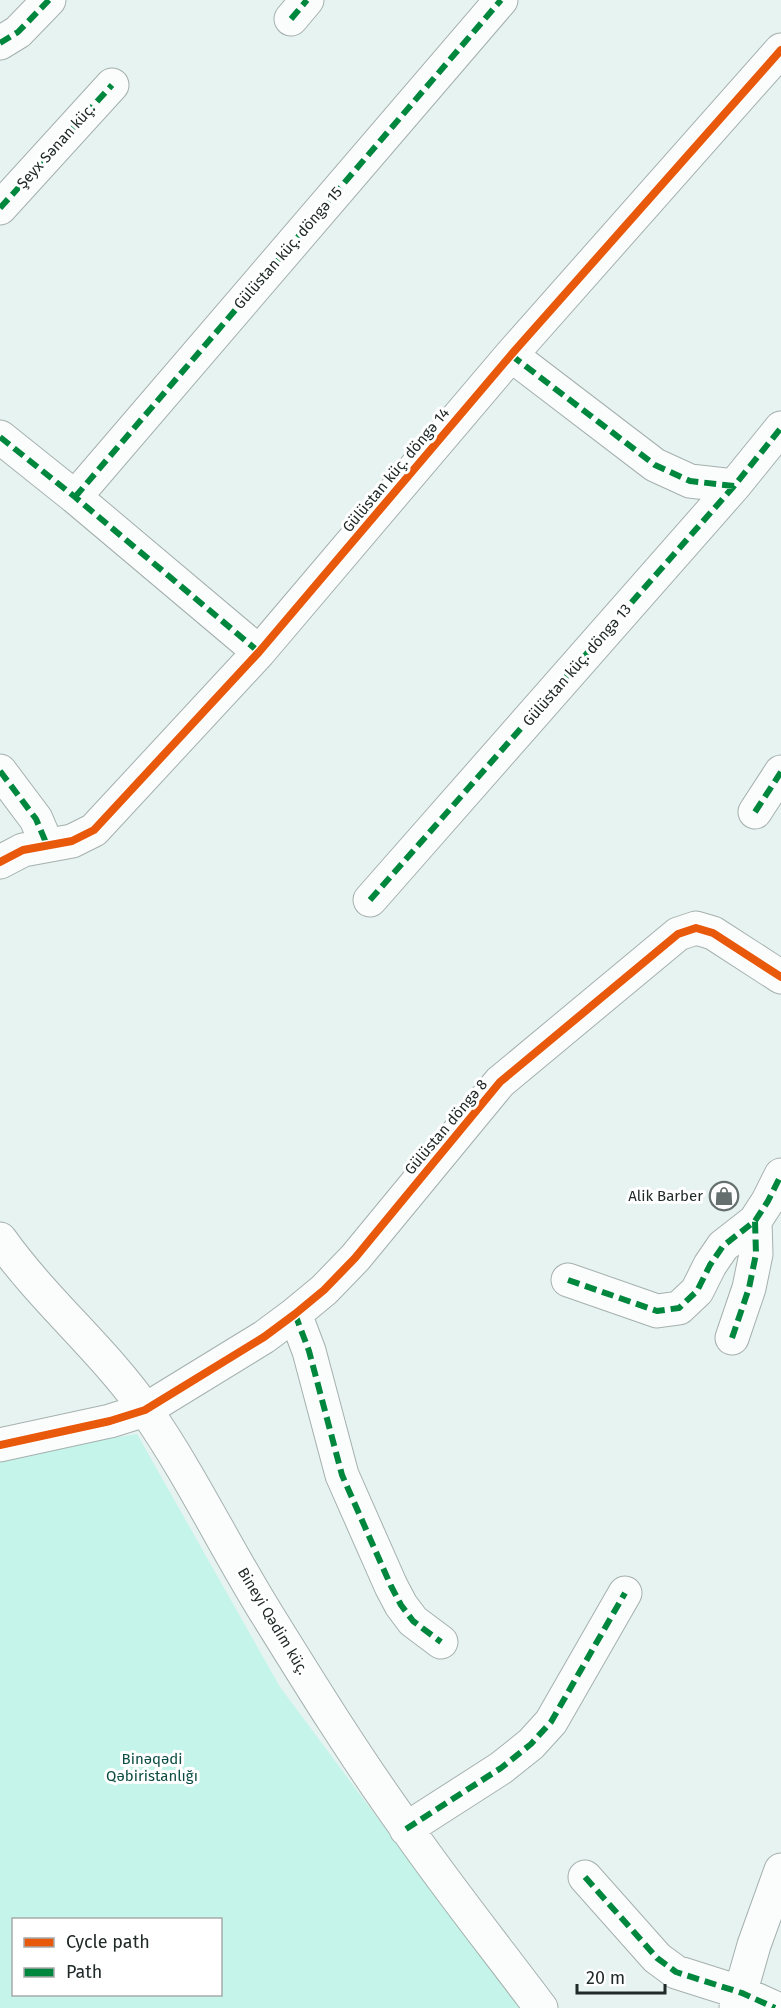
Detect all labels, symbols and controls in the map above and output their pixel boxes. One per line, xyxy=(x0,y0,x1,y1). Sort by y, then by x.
street label: Şeyx Sənan küç. xyxy=(13,100,99,192)
street label: Gülüstan küç. döngə 15 xyxy=(230,183,346,313)
street label: Gülüstan küç. döngə 14 xyxy=(339,404,453,536)
street label: Gülüstan küç. döngə 13 xyxy=(519,600,635,730)
street label: Gülüstan döngə 8 xyxy=(401,1076,491,1178)
shop icon: Alik Barber xyxy=(708,1180,740,1212)
place label: Alik Barber xyxy=(628,1187,703,1205)
street label: Bineyi Qədim küç. xyxy=(234,1564,312,1678)
park label: Binəqədi Qəbiristanlığı xyxy=(106,1750,198,1785)
legend xyxy=(12,1918,222,1996)
text: Cycle path xyxy=(66,1931,150,1953)
scale bar xyxy=(577,1957,666,1995)
text: Path xyxy=(66,1961,102,1983)
text: 20 m xyxy=(586,1967,625,1989)

